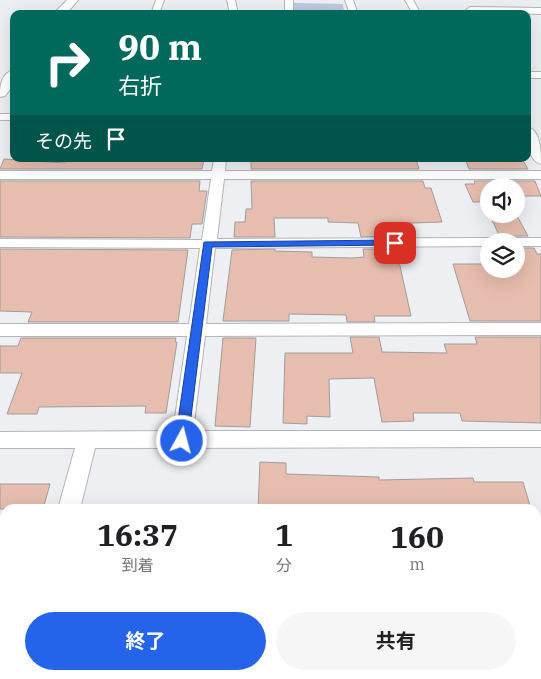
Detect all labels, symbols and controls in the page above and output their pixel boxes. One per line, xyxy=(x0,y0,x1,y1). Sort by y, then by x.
text: 90 m xyxy=(118,24,202,70)
icon: right xyxy=(35,30,100,95)
text: 右折 xyxy=(118,71,162,100)
icon: arrive xyxy=(102,125,130,153)
text: その先 xyxy=(35,129,92,153)
map controls xyxy=(480,178,525,278)
button: sound xyxy=(480,178,525,223)
pin xyxy=(374,222,416,264)
icon: arrive xyxy=(381,229,409,257)
button: layers xyxy=(480,233,525,278)
position arrow xyxy=(155,414,207,466)
text: 16:37 xyxy=(97,515,178,554)
text: 1 xyxy=(275,515,293,554)
text: 160 xyxy=(390,517,444,556)
text: m xyxy=(409,554,425,574)
text: 到着 xyxy=(122,555,154,575)
text: 分 xyxy=(276,555,292,575)
button: 終了 xyxy=(25,612,266,670)
button: 共有 xyxy=(276,612,516,670)

